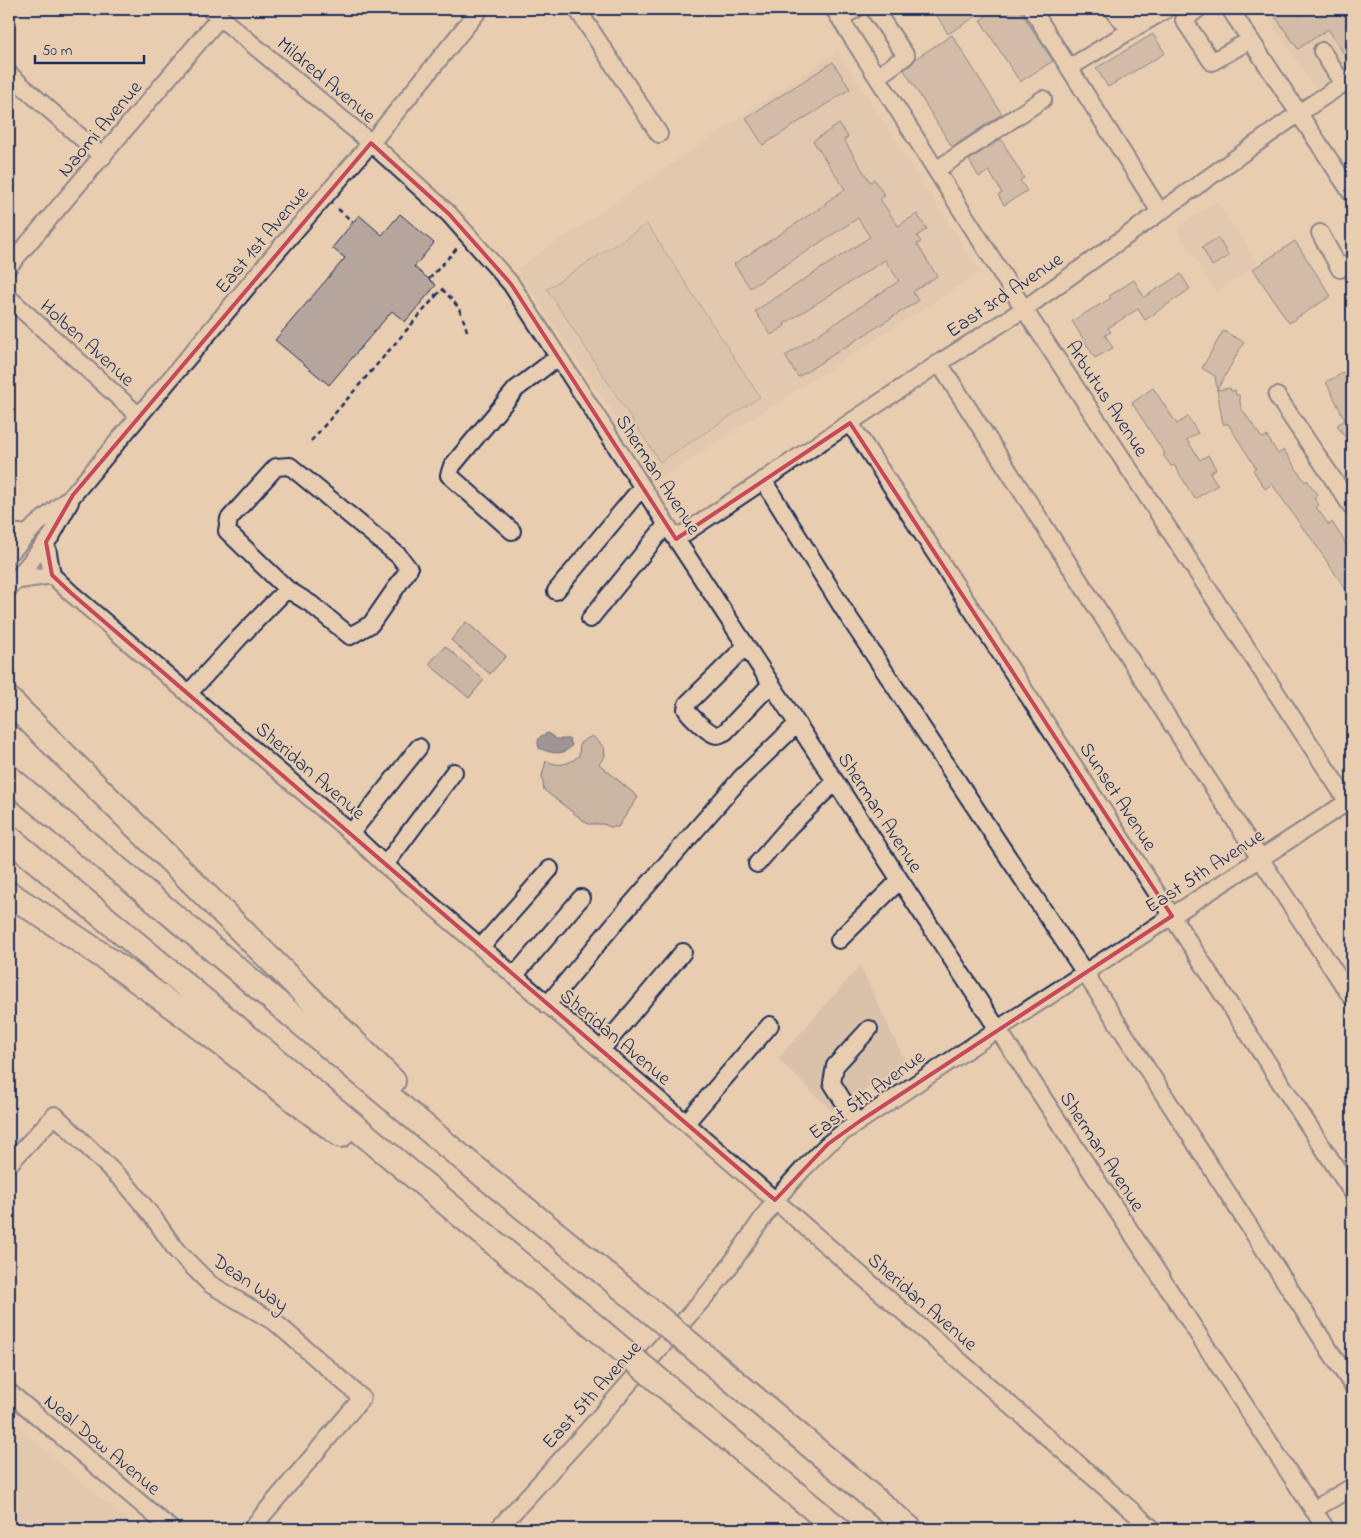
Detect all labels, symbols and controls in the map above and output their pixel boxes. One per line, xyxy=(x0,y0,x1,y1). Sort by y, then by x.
street label: Mildred Avenue xyxy=(270,31,381,131)
scale bar xyxy=(35,32,144,64)
text: 50 m xyxy=(42,40,73,62)
street label: Naomi Avenue xyxy=(52,75,150,184)
street label: East 1st Avenue xyxy=(209,180,317,301)
street label: East 3rd Avenue xyxy=(941,246,1070,346)
street label: Holben Avenue xyxy=(32,293,140,394)
street label: Arbutus Avenue xyxy=(1057,335,1154,463)
street label: Sherman Avenue xyxy=(607,409,707,541)
street label: Sheridan Avenue xyxy=(248,716,371,828)
street label: Sunset Avenue xyxy=(1071,737,1163,858)
street label: Sherman Avenue xyxy=(829,747,929,879)
street label: East 5th Avenue xyxy=(1140,823,1271,922)
street label: Sheridan Avenue xyxy=(552,983,677,1093)
street label: East 5th Avenue xyxy=(803,1044,932,1148)
street label: Sherman Avenue xyxy=(1051,1086,1151,1218)
street label: Dean Way xyxy=(205,1247,294,1320)
street label: Sheridan Avenue xyxy=(860,1247,983,1359)
street label: East 5th Avenue xyxy=(536,1335,650,1456)
street label: Neal Dow Avenue xyxy=(37,1388,166,1504)

